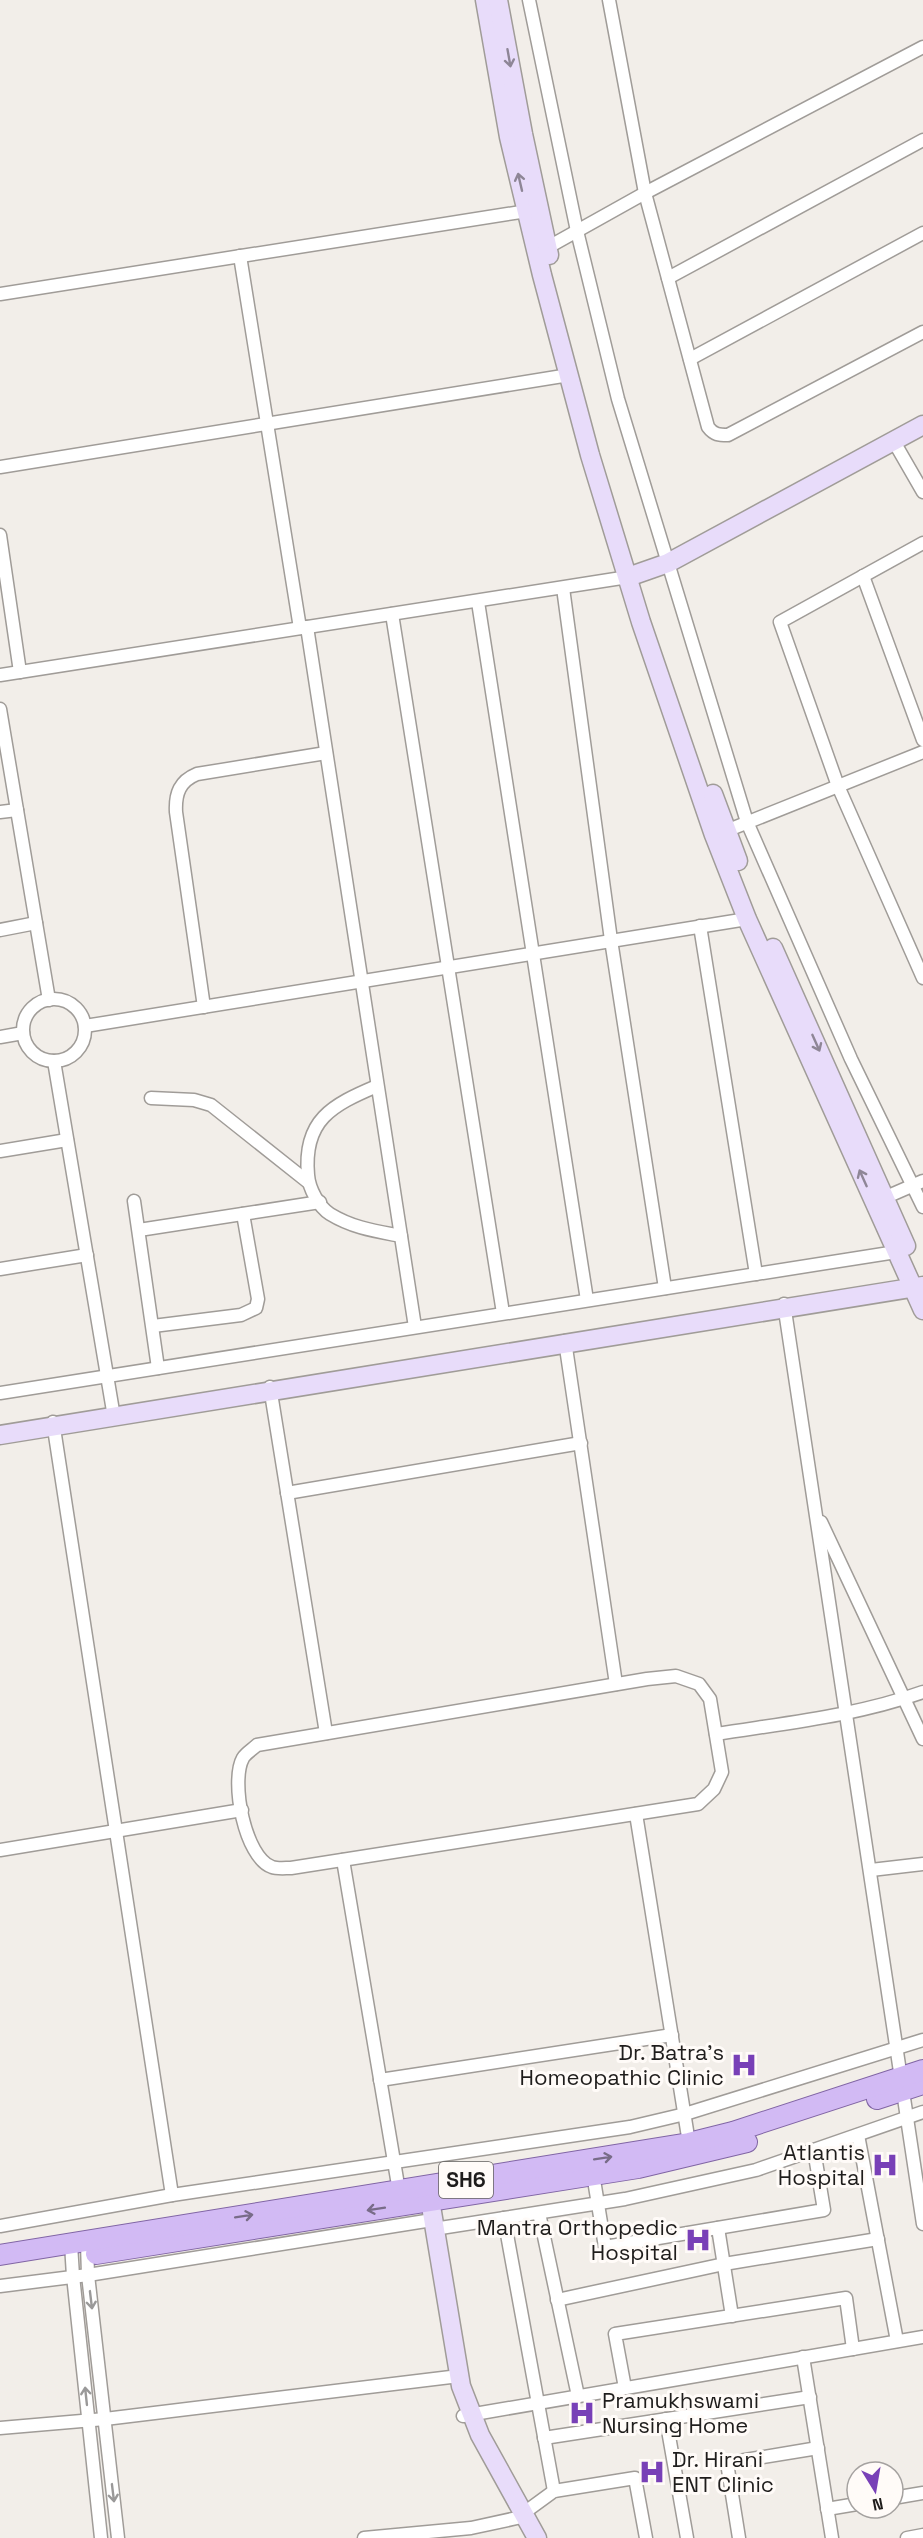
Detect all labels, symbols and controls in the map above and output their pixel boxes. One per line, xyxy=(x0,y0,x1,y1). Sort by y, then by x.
one-way arrow xyxy=(504,47,515,67)
one-way arrow xyxy=(513,173,525,192)
one-way arrow xyxy=(811,1033,823,1051)
one-way arrow xyxy=(856,1170,868,1188)
place label: Dr. Batra's Homeopathic Clinic xyxy=(520,2038,724,2091)
hospital icon: Dr. Batra's Homeopathic Clinic xyxy=(729,2050,759,2080)
place label: Atlantis Hospital xyxy=(778,2138,865,2191)
hospital icon: Atlantis Hospital xyxy=(870,2150,900,2180)
one-way arrow xyxy=(592,2153,612,2164)
road number: SH6 xyxy=(439,2162,493,2198)
one-way arrow xyxy=(367,2204,387,2215)
one-way arrow xyxy=(234,2210,254,2221)
place label: Mantra Orthopedic Hospital xyxy=(477,2213,678,2266)
hospital icon: Mantra Orthopedic Hospital xyxy=(683,2225,713,2255)
one-way arrow xyxy=(86,2289,97,2309)
place label: Pramukhswami Nursing Home xyxy=(602,2386,759,2439)
one-way arrow xyxy=(80,2387,91,2407)
hospital icon: Pramukhswami Nursing Home xyxy=(567,2398,597,2428)
place label: Dr. Hirani ENT Clinic xyxy=(672,2445,774,2498)
hospital icon: Dr. Hirani ENT Clinic xyxy=(637,2457,667,2487)
north arrow xyxy=(845,2460,905,2520)
one-way arrow xyxy=(108,2483,119,2503)
text: N xyxy=(870,2493,885,2516)

